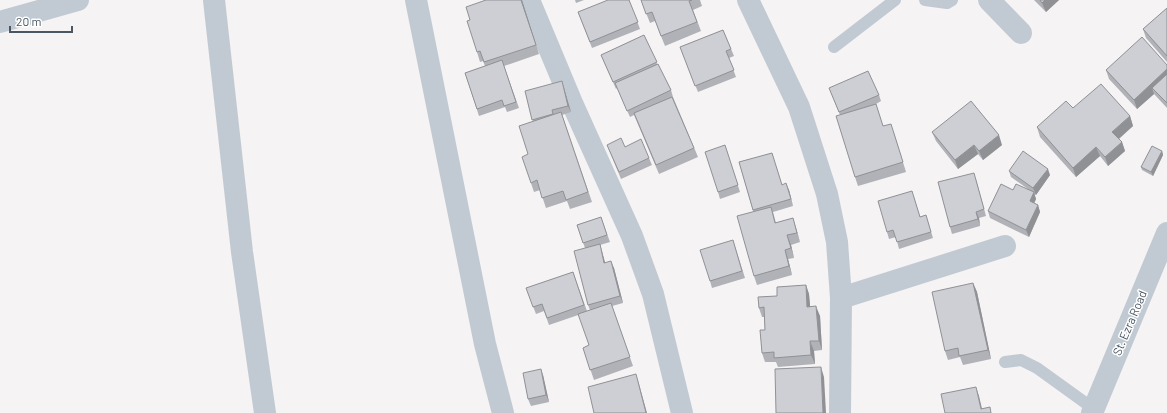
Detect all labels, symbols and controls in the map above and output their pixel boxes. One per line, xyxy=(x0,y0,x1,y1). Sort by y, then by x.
scale bar xyxy=(10,8,72,34)
text: 20 m xyxy=(16,14,42,28)
street label: St. Ezra Road xyxy=(1109,288,1149,357)

